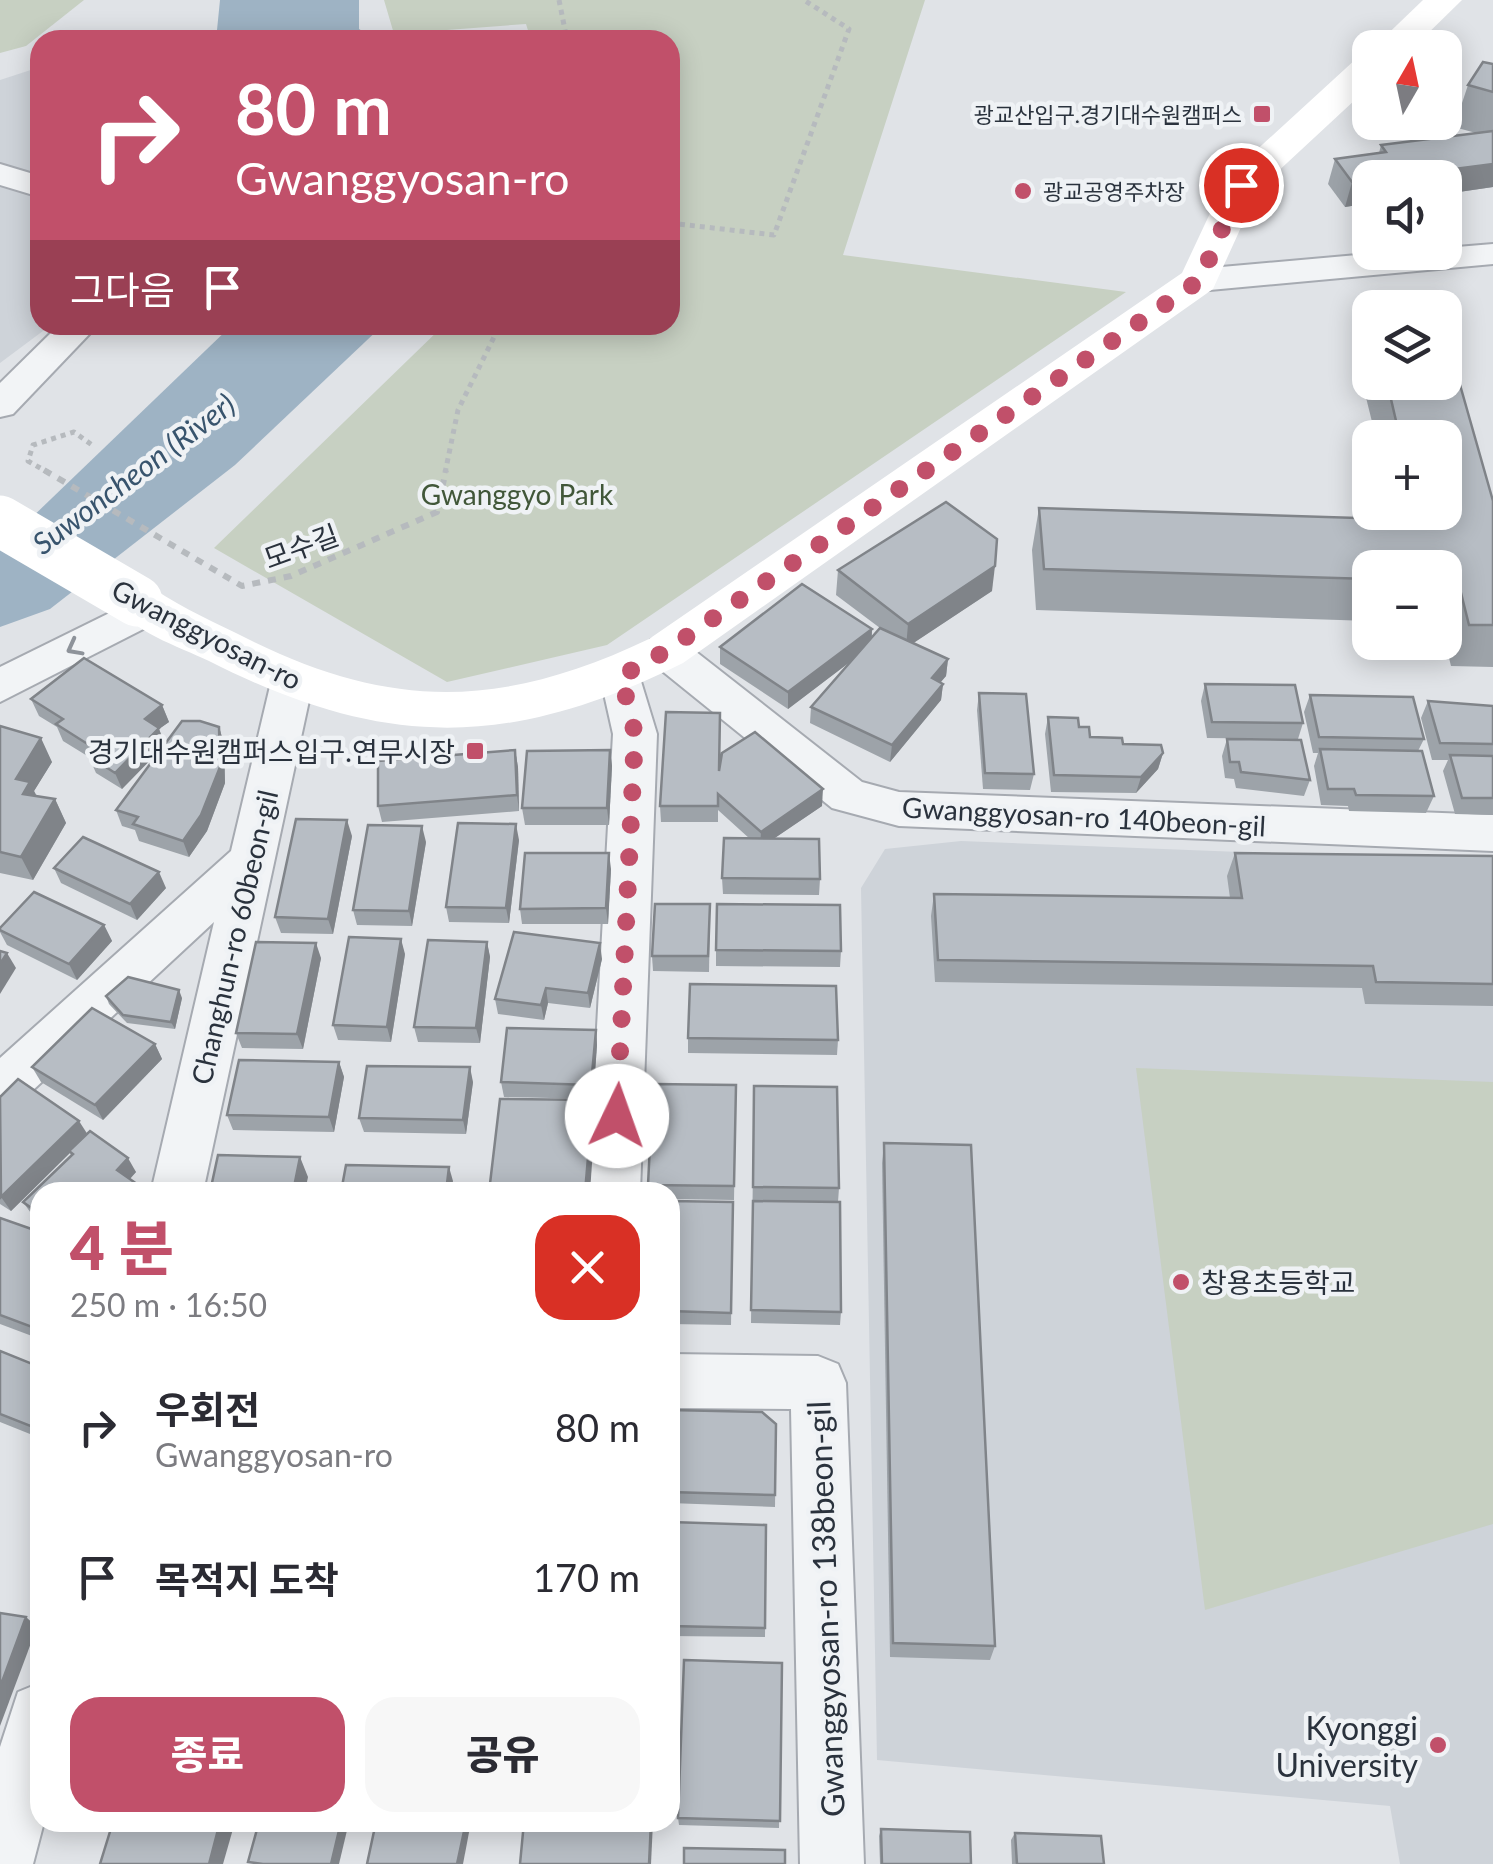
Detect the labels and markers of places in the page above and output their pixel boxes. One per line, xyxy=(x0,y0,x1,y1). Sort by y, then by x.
place label: 광교산입구.경기대수원캠퍼스 xyxy=(974,101,1242,128)
marker: 광교산입구.경기대수원캠퍼스 xyxy=(1251,103,1273,125)
pin xyxy=(1199,143,1284,228)
place label: 광교공영주차장 xyxy=(1043,178,1185,205)
marker: 광교공영주차장 xyxy=(1012,180,1034,202)
place label: 경기대수원캠퍼스입구.연무시장 xyxy=(88,734,455,768)
marker: 경기대수원캠퍼스입구.연무시장 xyxy=(464,740,486,762)
place label: 창용초등학교 xyxy=(1201,1265,1356,1299)
marker: 창용초등학교 xyxy=(1170,1271,1192,1293)
place label: Kyonggi University xyxy=(1275,1708,1419,1784)
marker: Kyonggi University xyxy=(1427,1734,1449,1756)

